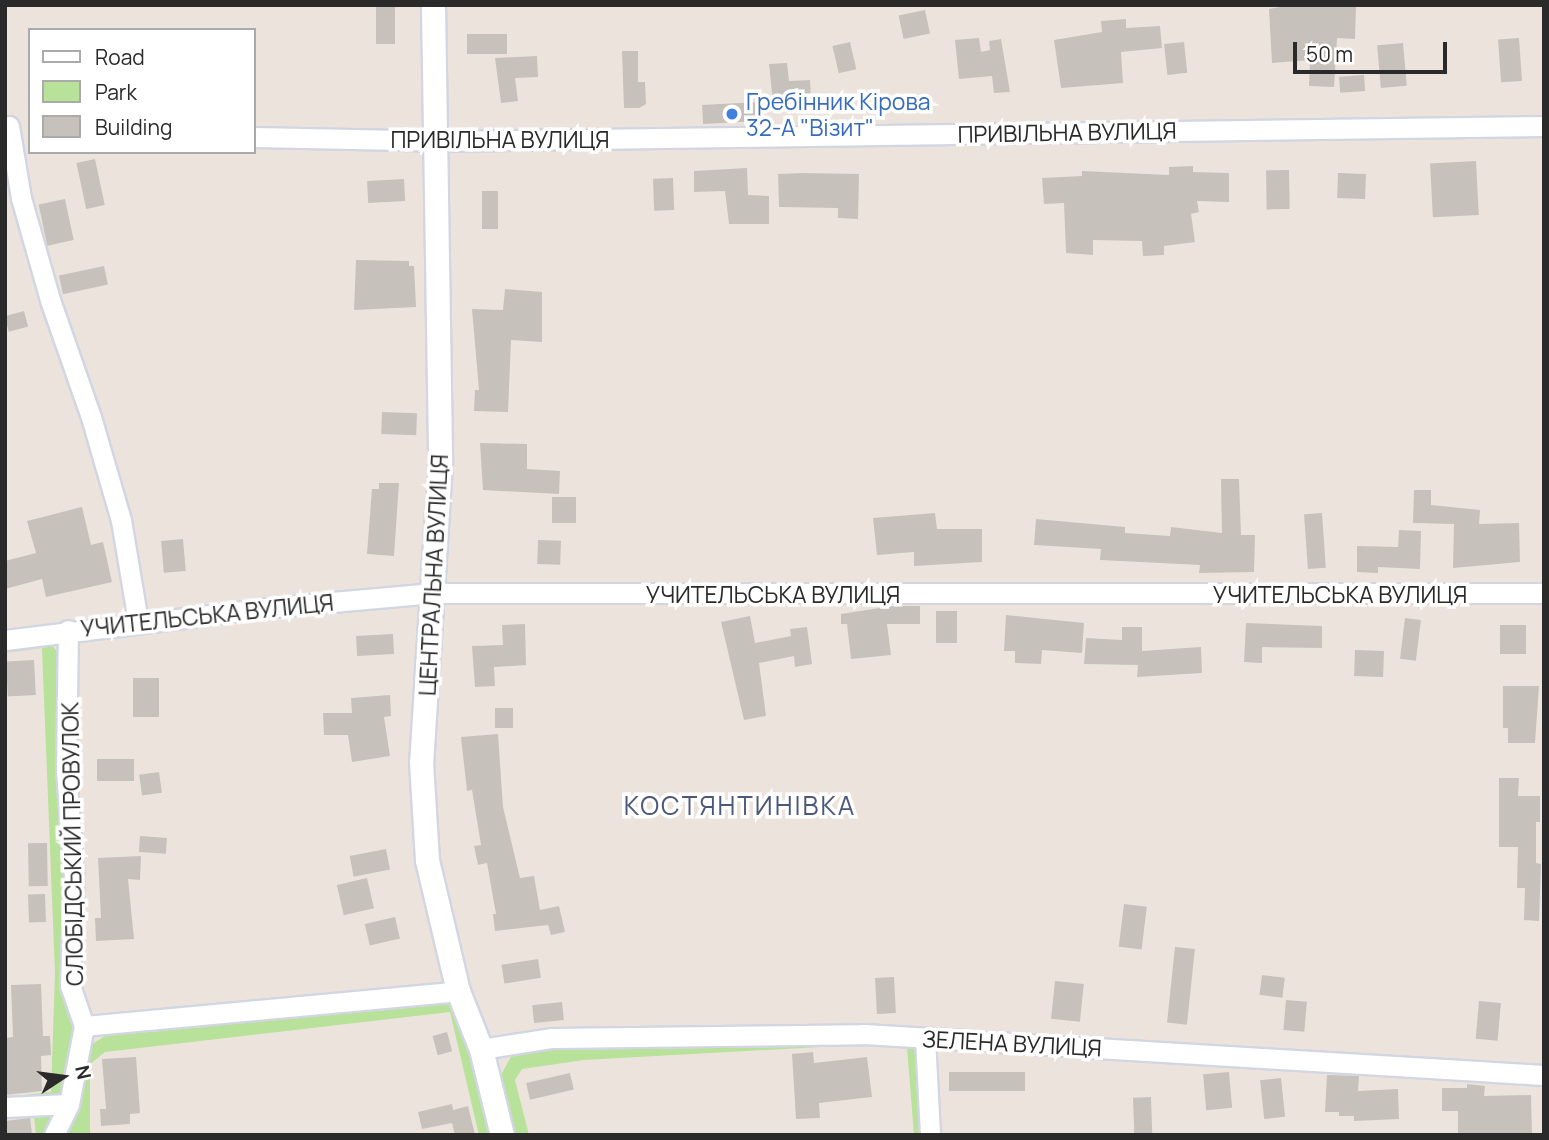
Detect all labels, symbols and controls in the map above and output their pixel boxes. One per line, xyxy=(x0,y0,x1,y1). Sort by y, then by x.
legend xyxy=(28,28,256,154)
scale bar xyxy=(1297,28,1451,72)
text: 50 m xyxy=(1306,40,1353,68)
text: Road xyxy=(95,43,145,71)
text: Park xyxy=(95,78,137,106)
place label: Гребінник Кірова 32-А "Візит" xyxy=(746,87,930,141)
marker: Гребінник Кірова 32-А "Візит" xyxy=(724,106,740,122)
text: Building xyxy=(95,113,172,141)
street label: ПРИВІЛЬНА ВУЛИЦЯ xyxy=(957,116,1177,148)
street label: ПРИВІЛЬНА ВУЛИЦЯ xyxy=(390,125,610,153)
street label: ЦЕНТРАЛЬНА ВУЛИЦЯ xyxy=(413,453,453,697)
street label: УЧИТЕЛЬСЬКА ВУЛИЦЯ xyxy=(646,580,900,608)
street label: УЧИТЕЛЬСЬКА ВУЛИЦЯ xyxy=(1213,580,1467,608)
street label: УЧИТЕЛЬСЬКА ВУЛИЦЯ xyxy=(79,588,335,642)
street label: СЛОБІДСЬКИЙ ПРОВУЛОК xyxy=(56,702,88,986)
district label: КОСТЯНТИНІВКА xyxy=(625,790,855,822)
street label: ЗЕЛЕНА ВУЛИЦЯ xyxy=(921,1025,1103,1061)
north arrow xyxy=(28,1042,98,1112)
text: N xyxy=(69,1063,98,1082)

